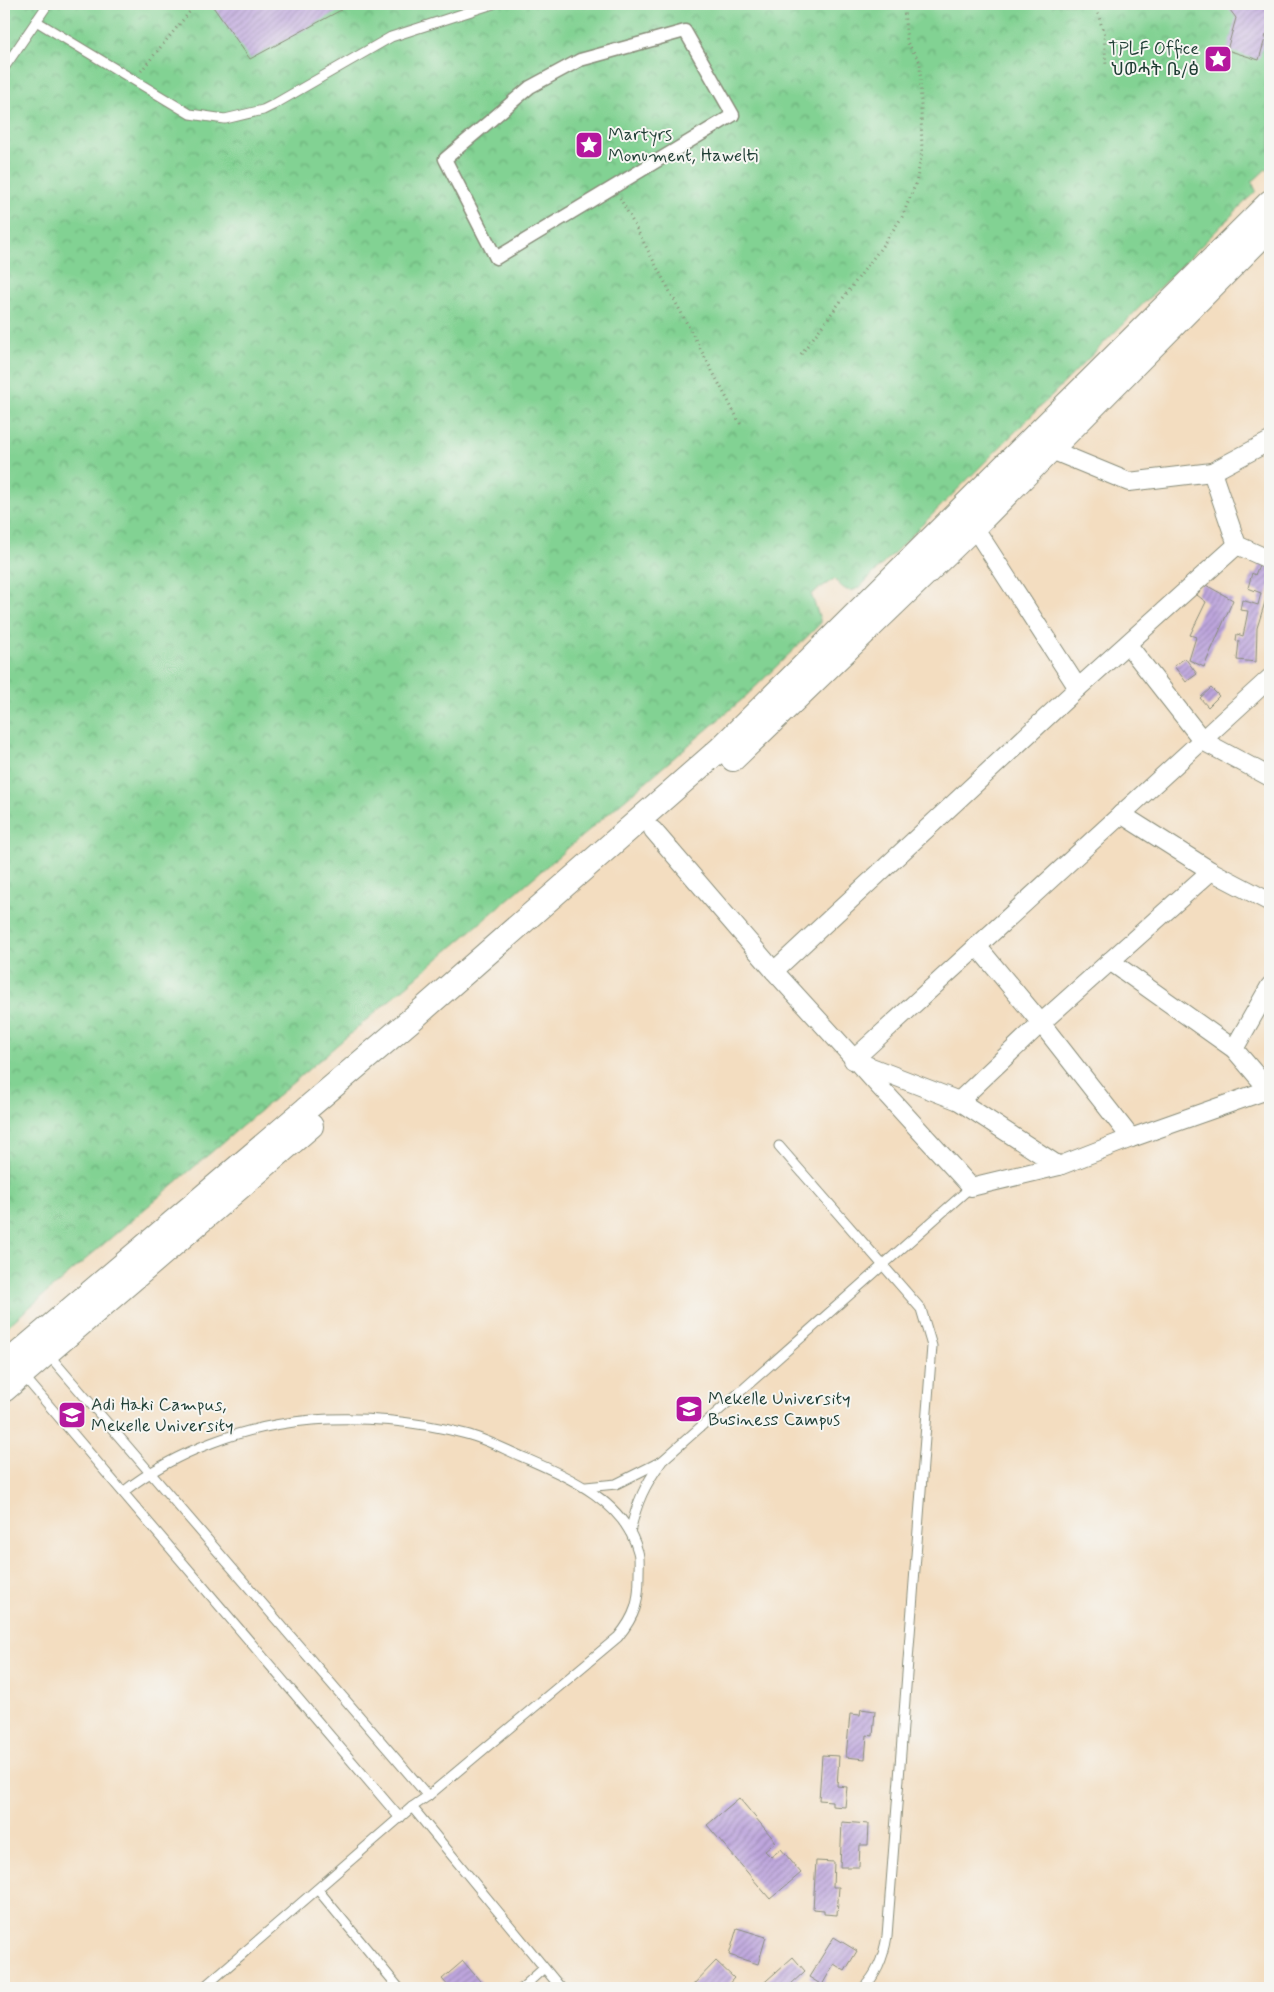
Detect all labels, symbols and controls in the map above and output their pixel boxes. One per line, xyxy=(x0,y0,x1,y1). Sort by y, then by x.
place label: TPLF Office ህወሓት ቤ/ፅ xyxy=(1108,37,1199,82)
place icon: TPLF Office ህወሓት ቤ/ፅ xyxy=(1203,44,1233,74)
place label: Martyrs Monument, Hawelti xyxy=(608,123,759,168)
place icon: Martyrs Monument, Hawelti xyxy=(574,130,604,160)
place label: Mekelle University Business Campus xyxy=(708,1387,851,1432)
place label: Adi Haki Campus, Mekelle University xyxy=(91,1393,234,1438)
school or university icon: Mekelle University Business Campus xyxy=(674,1394,704,1424)
school or university icon: Adi Haki Campus, Mekelle University xyxy=(57,1400,87,1430)

